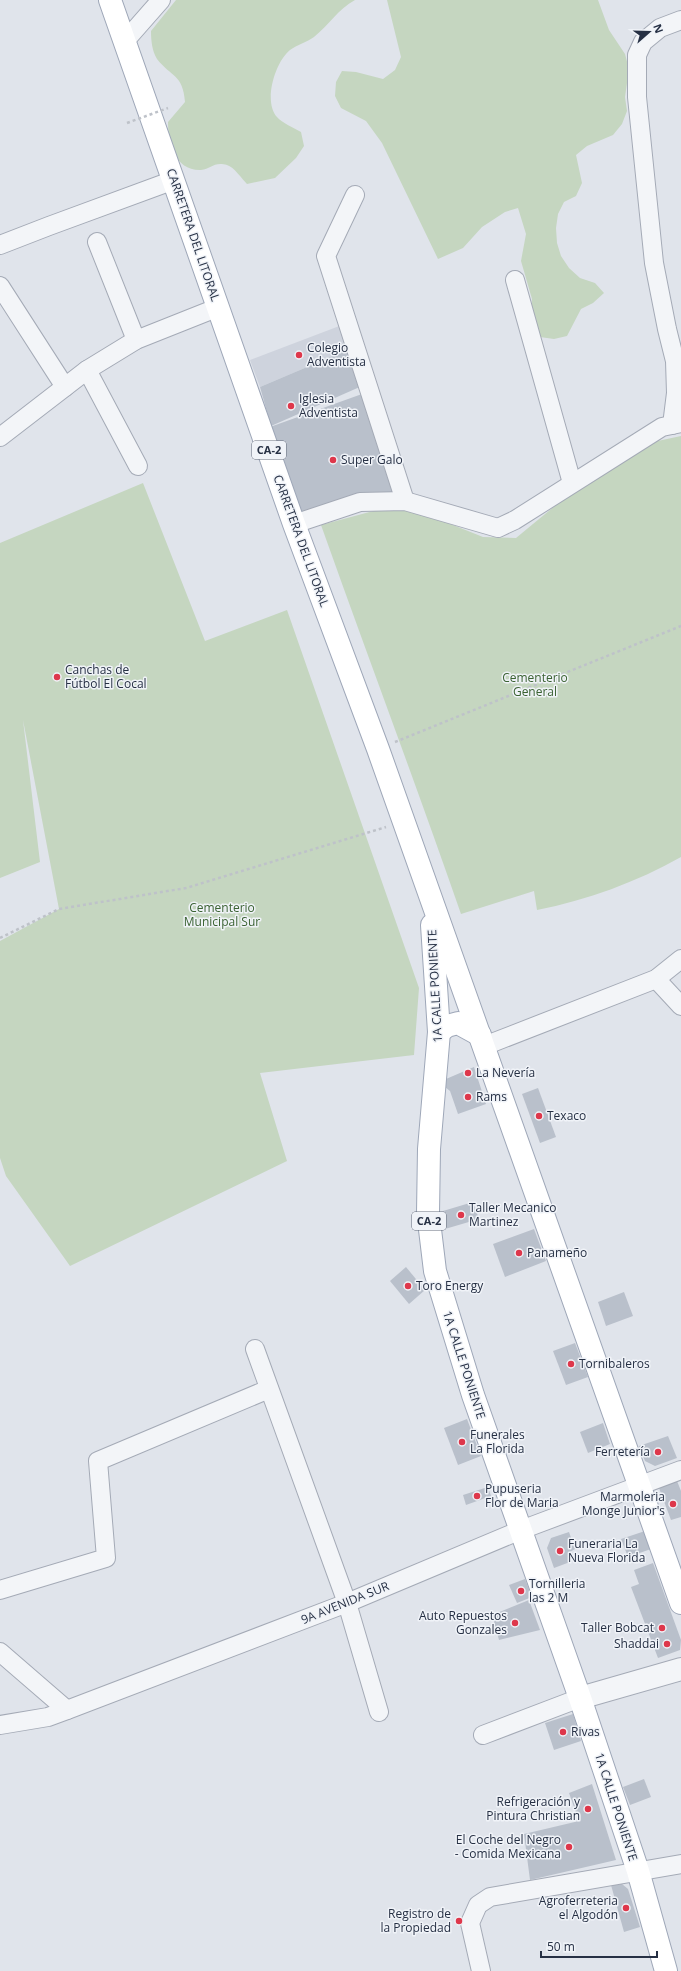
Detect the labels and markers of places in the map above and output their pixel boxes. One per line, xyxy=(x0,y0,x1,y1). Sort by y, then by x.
place label: Colegio Adventista xyxy=(307,339,366,370)
marker: Colegio Adventista xyxy=(294,350,304,360)
place label: Iglesia Adventista xyxy=(299,390,358,421)
marker: Iglesia Adventista xyxy=(286,401,296,411)
place label: Super Galo xyxy=(341,451,403,468)
marker: Super Galo xyxy=(328,455,338,465)
place label: Canchas de Fútbol El Cocal xyxy=(65,661,147,692)
marker: Canchas de Fútbol El Cocal xyxy=(52,672,62,682)
place label: La Nevería xyxy=(476,1064,535,1081)
marker: La Nevería xyxy=(463,1068,473,1078)
place label: Rams xyxy=(476,1088,507,1105)
marker: Rams xyxy=(463,1092,473,1102)
place label: Texaco xyxy=(547,1107,586,1124)
marker: Texaco xyxy=(534,1111,544,1121)
place label: Taller Mecanico Martinez xyxy=(469,1199,556,1230)
marker: Taller Mecanico Martinez xyxy=(456,1210,466,1220)
place label: Panameño xyxy=(527,1244,587,1261)
marker: Panameño xyxy=(514,1248,524,1258)
place label: Toro Energy xyxy=(416,1277,484,1294)
marker: Toro Energy xyxy=(403,1281,413,1291)
place label: Tornibaleros xyxy=(579,1355,650,1372)
marker: Tornibaleros xyxy=(566,1359,576,1369)
place label: Funerales La Florida xyxy=(470,1426,525,1457)
marker: Funerales La Florida xyxy=(457,1437,467,1447)
place label: Ferretería xyxy=(595,1443,650,1460)
marker: Ferretería xyxy=(653,1447,663,1457)
place label: Pupuseria Flor de Maria xyxy=(485,1480,559,1511)
place label: Marmoleria Monge Junior's xyxy=(582,1488,665,1519)
marker: Pupuseria Flor de Maria xyxy=(472,1491,482,1501)
marker: Marmoleria Monge Junior's xyxy=(668,1499,678,1509)
place label: Funeraria La Nueva Florida xyxy=(568,1535,645,1566)
marker: Funeraria La Nueva Florida xyxy=(555,1546,565,1556)
place label: Tornilleria las 2 M xyxy=(529,1575,586,1606)
marker: Tornilleria las 2 M xyxy=(516,1586,526,1596)
place label: Auto Repuestos Gonzales xyxy=(419,1607,507,1638)
marker: Auto Repuestos Gonzales xyxy=(510,1618,520,1628)
place label: Taller Bobcat xyxy=(581,1619,654,1636)
marker: Taller Bobcat xyxy=(657,1623,667,1633)
place label: Shaddai xyxy=(614,1635,659,1652)
marker: Shaddai xyxy=(662,1639,672,1649)
place label: Rivas xyxy=(571,1723,600,1740)
marker: Rivas xyxy=(558,1727,568,1737)
place label: Refrigeración y Pintura Christian xyxy=(486,1793,581,1824)
marker: Refrigeración y Pintura Christian xyxy=(583,1804,593,1814)
place label: El Coche del Negro - Comida Mexicana xyxy=(455,1831,561,1862)
marker: El Coche del Negro - Comida Mexicana xyxy=(564,1842,574,1852)
place label: Agroferreteria el Algodón xyxy=(539,1892,618,1923)
marker: Agroferreteria el Algodón xyxy=(621,1903,631,1913)
place label: Registro de la Propiedad xyxy=(380,1905,451,1936)
marker: Registro de la Propiedad xyxy=(454,1916,464,1926)

